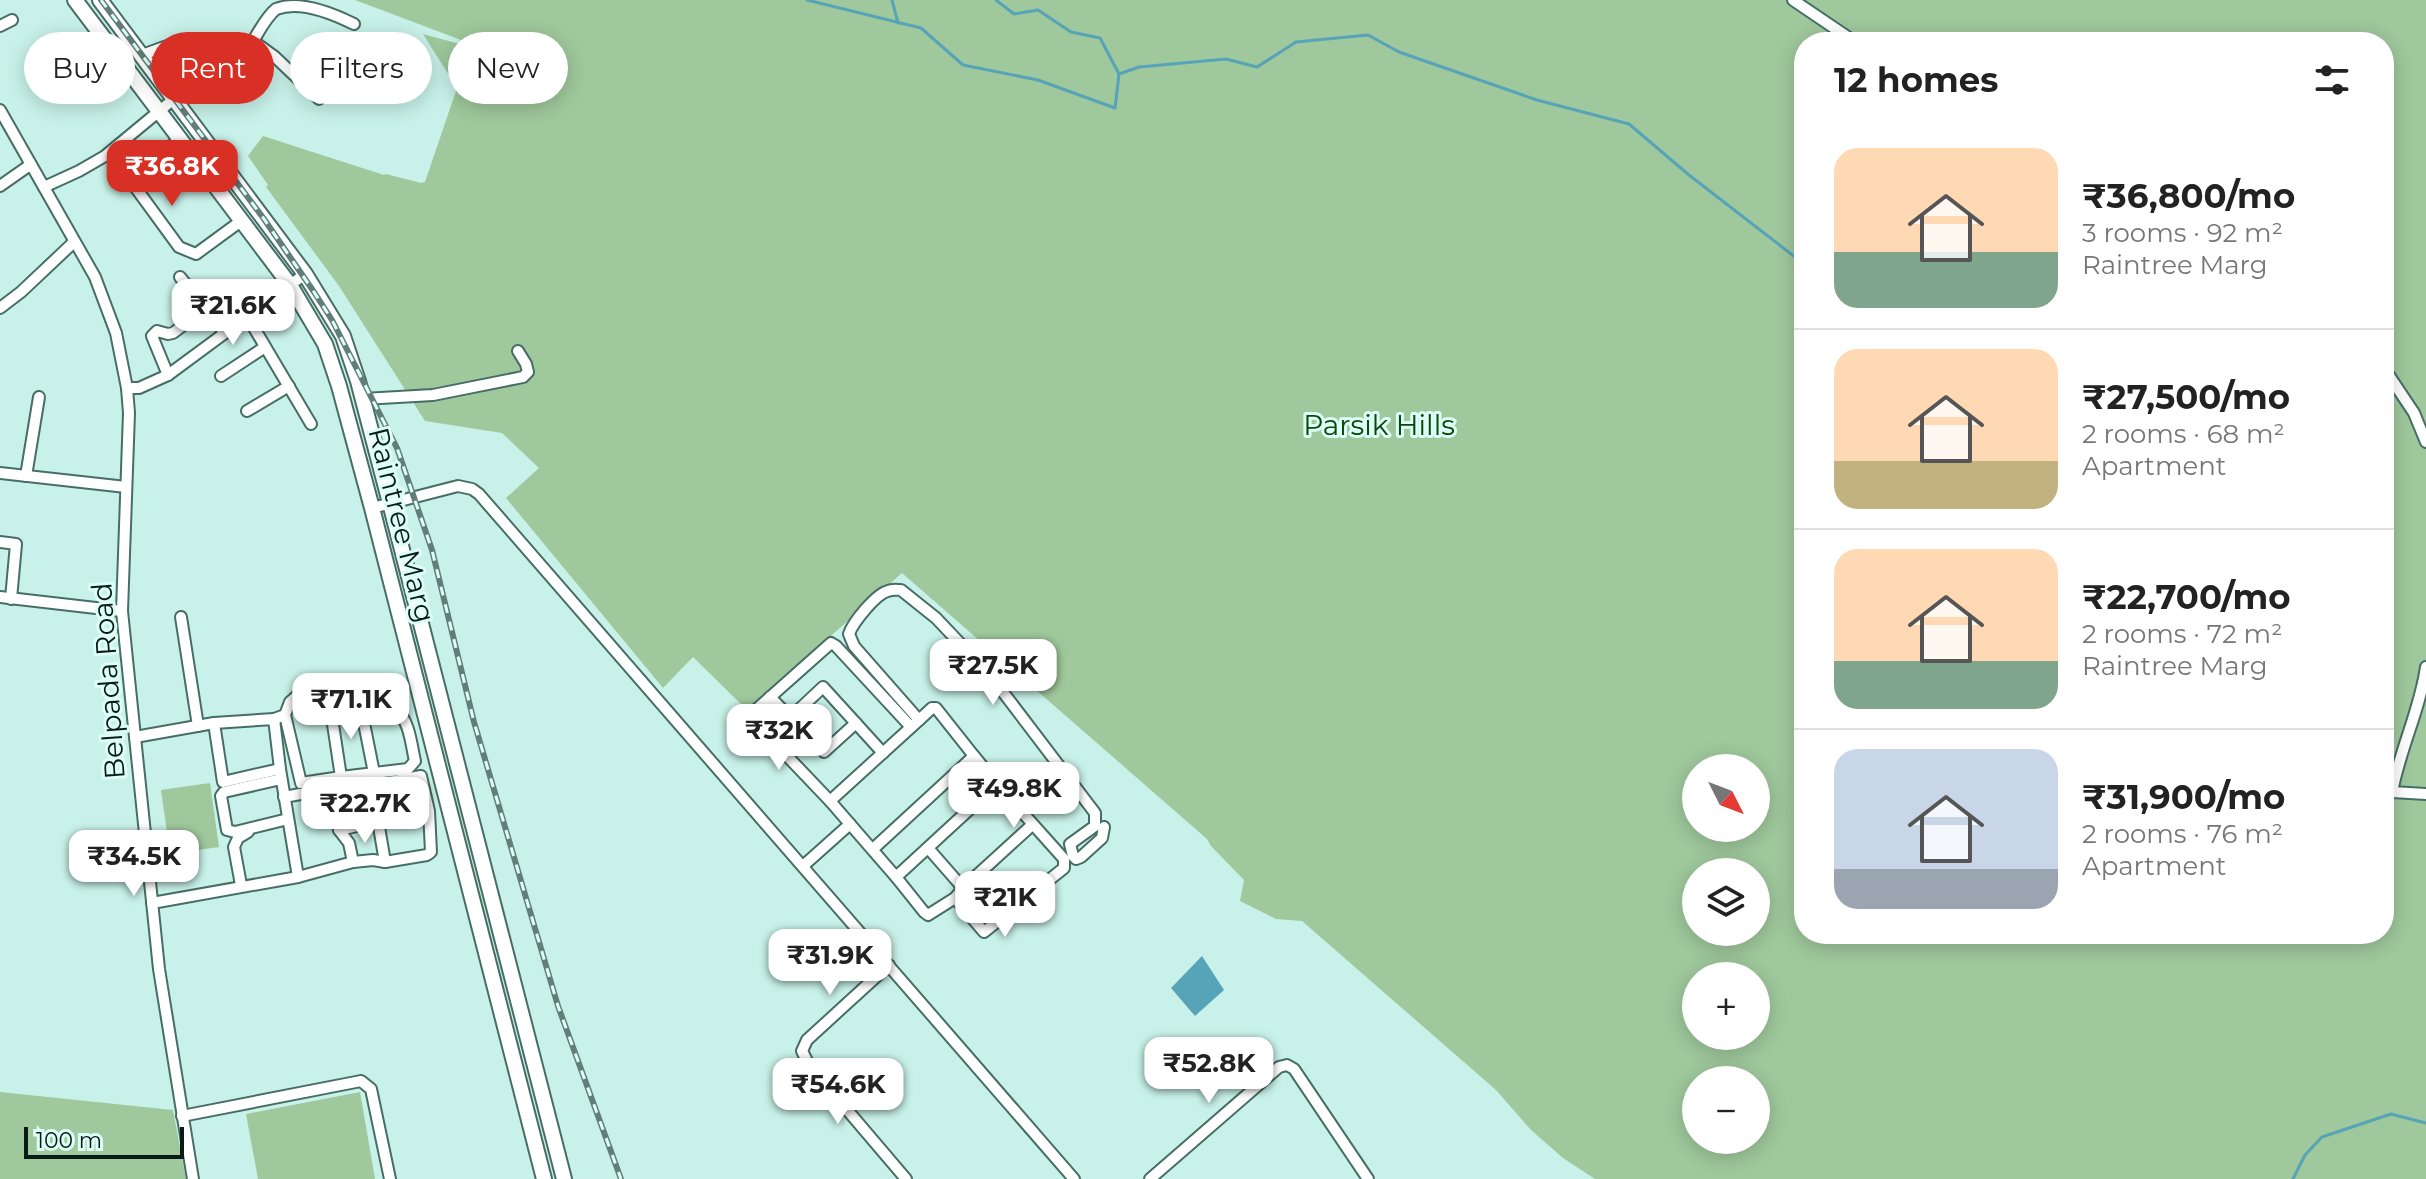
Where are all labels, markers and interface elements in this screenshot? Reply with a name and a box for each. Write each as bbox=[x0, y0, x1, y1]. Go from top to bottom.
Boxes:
chip: Buy bbox=[24, 32, 135, 104]
chip: Rent bbox=[151, 32, 274, 104]
chip: Filters bbox=[290, 32, 432, 104]
chip: New bbox=[448, 32, 568, 104]
icon: filters bbox=[2310, 58, 2354, 102]
text: 12 homes bbox=[1834, 59, 1998, 101]
pin: ₹36.8K bbox=[107, 140, 237, 208]
text: ₹36.8K bbox=[125, 150, 219, 182]
text: ₹36,800/mo bbox=[2082, 175, 2295, 217]
icon: home bbox=[1898, 180, 1994, 276]
text: 3 rooms · 92 m² bbox=[2082, 217, 2283, 249]
text: Raintree Marg bbox=[2082, 249, 2268, 281]
pin: ₹21.6K bbox=[168, 279, 298, 347]
text: ₹21.6K bbox=[190, 289, 276, 321]
text: ₹27,500/mo bbox=[2082, 376, 2290, 418]
icon: home bbox=[1898, 381, 1994, 477]
park label: Parsik Hills bbox=[1303, 408, 1455, 442]
text: 2 rooms · 68 m² bbox=[2082, 418, 2285, 450]
street label: Raintree Marg bbox=[361, 424, 443, 626]
text: Apartment bbox=[2082, 450, 2226, 482]
text: ₹22,700/mo bbox=[2082, 576, 2291, 618]
icon: home bbox=[1898, 581, 1994, 677]
street label: Belpada Road bbox=[84, 582, 132, 780]
text: 2 rooms · 72 m² bbox=[2082, 618, 2282, 650]
pin: ₹27.5K bbox=[928, 639, 1058, 707]
text: ₹27.5K bbox=[948, 649, 1038, 681]
text: Raintree Marg bbox=[2082, 650, 2268, 682]
pin: ₹71.1K bbox=[286, 673, 416, 741]
text: ₹71.1K bbox=[310, 683, 392, 715]
pin: ₹32K bbox=[732, 704, 826, 772]
text: ₹32K bbox=[745, 714, 813, 746]
north arrow bbox=[1682, 754, 1770, 842]
map controls bbox=[1682, 754, 1770, 1154]
pin: ₹49.8K bbox=[949, 762, 1079, 830]
text: ₹49.8K bbox=[966, 772, 1062, 804]
text: ₹31,900/mo bbox=[2082, 776, 2285, 818]
pin: ₹22.7K bbox=[300, 777, 430, 845]
icon: home bbox=[1898, 781, 1994, 877]
text: ₹22.7K bbox=[319, 787, 411, 819]
text: 2 rooms · 76 m² bbox=[2082, 818, 2283, 850]
pin: ₹34.5K bbox=[69, 830, 199, 898]
text: ₹34.5K bbox=[87, 840, 181, 872]
text: Apartment bbox=[2082, 850, 2226, 882]
button: layers bbox=[1682, 858, 1770, 946]
pin: ₹21K bbox=[958, 871, 1052, 939]
text: ₹21K bbox=[973, 881, 1037, 913]
pin: ₹31.9K bbox=[765, 929, 895, 997]
text: ₹31.9K bbox=[786, 939, 874, 971]
button: + bbox=[1682, 962, 1770, 1050]
pin: ₹52.8K bbox=[1144, 1037, 1274, 1105]
text: ₹52.8K bbox=[1162, 1047, 1256, 1079]
pin: ₹54.6K bbox=[773, 1058, 903, 1126]
button: − bbox=[1682, 1066, 1770, 1154]
text: ₹54.6K bbox=[791, 1068, 886, 1100]
scale bar bbox=[24, 1123, 184, 1159]
text: 100 m bbox=[36, 1127, 102, 1154]

